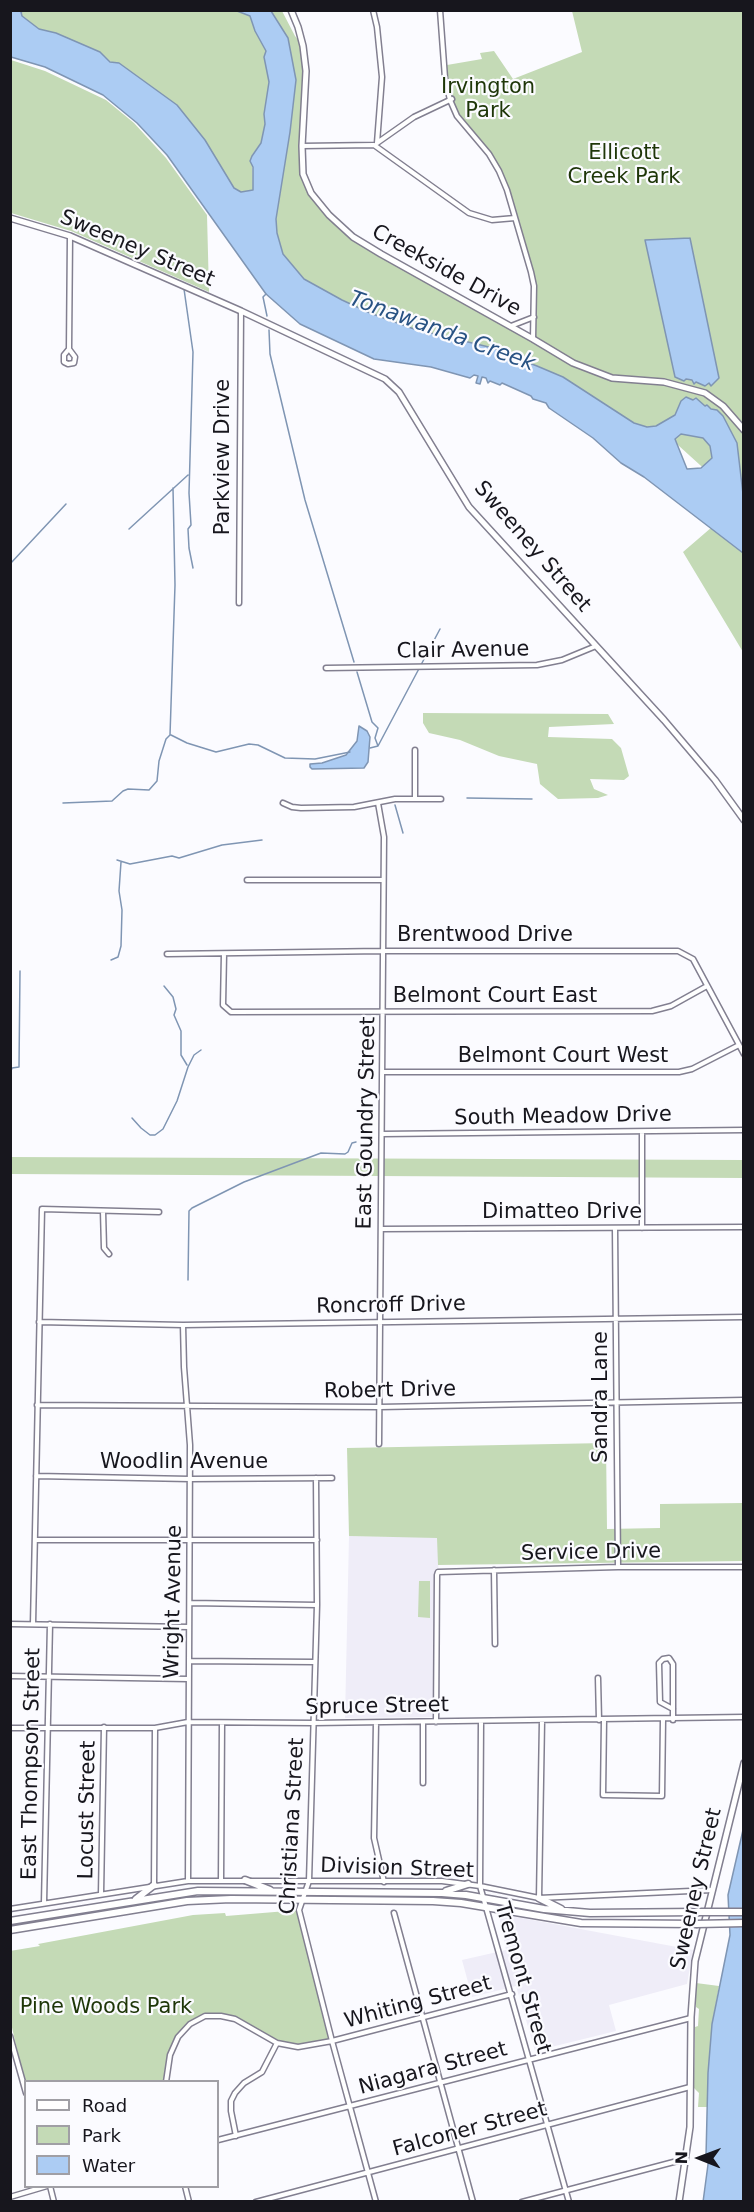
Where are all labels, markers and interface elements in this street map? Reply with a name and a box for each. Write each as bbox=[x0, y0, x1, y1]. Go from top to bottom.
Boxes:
park label: Irvington Park bbox=[441, 75, 535, 125]
park label: Ellicott Creek Park bbox=[568, 141, 680, 191]
street label: Sweeney Street bbox=[56, 205, 218, 293]
street label: Creekside Drive bbox=[367, 220, 525, 322]
water label: Tonawanda Creek bbox=[346, 286, 538, 378]
street label: Parkview Drive bbox=[211, 379, 237, 535]
street label: Sweeney Street bbox=[468, 476, 596, 618]
street label: Clair Avenue bbox=[397, 637, 529, 665]
street label: Brentwood Drive bbox=[397, 923, 573, 949]
street label: Belmont Court East bbox=[393, 984, 597, 1010]
street label: East Goundry Street bbox=[353, 1016, 381, 1230]
street label: Belmont Court West bbox=[458, 1044, 668, 1070]
street label: South Meadow Drive bbox=[454, 1103, 672, 1131]
street label: Dimatteo Drive bbox=[482, 1200, 642, 1226]
street label: Roncroff Drive bbox=[316, 1292, 466, 1320]
street label: Sandra Lane bbox=[589, 1331, 615, 1463]
street label: Robert Drive bbox=[324, 1377, 456, 1405]
street label: Woodlin Avenue bbox=[100, 1450, 268, 1476]
street label: Wright Avenue bbox=[160, 1525, 188, 1679]
street label: Service Drive bbox=[521, 1539, 661, 1567]
street label: East Thompson Street bbox=[17, 1648, 47, 1880]
street label: Spruce Street bbox=[305, 1693, 449, 1721]
street label: Christiana Street bbox=[276, 1737, 310, 1915]
street label: Locust Street bbox=[74, 1740, 102, 1880]
street label: Sweeney Street bbox=[666, 1806, 728, 1972]
street label: Division Street bbox=[320, 1854, 474, 1884]
street label: Tremont Street bbox=[488, 1899, 556, 2057]
street label: Whiting Street bbox=[342, 1971, 494, 2035]
park label: Pine Woods Park bbox=[20, 1995, 192, 2021]
street label: Niagara Street bbox=[356, 2037, 510, 2101]
legend bbox=[24, 2080, 219, 2188]
text: Road bbox=[82, 2095, 127, 2116]
street label: Falconer Street bbox=[390, 2097, 550, 2163]
text: Park bbox=[82, 2125, 121, 2146]
north arrow bbox=[670, 2128, 730, 2188]
text: N bbox=[672, 2151, 691, 2165]
text: Water bbox=[82, 2155, 135, 2176]

